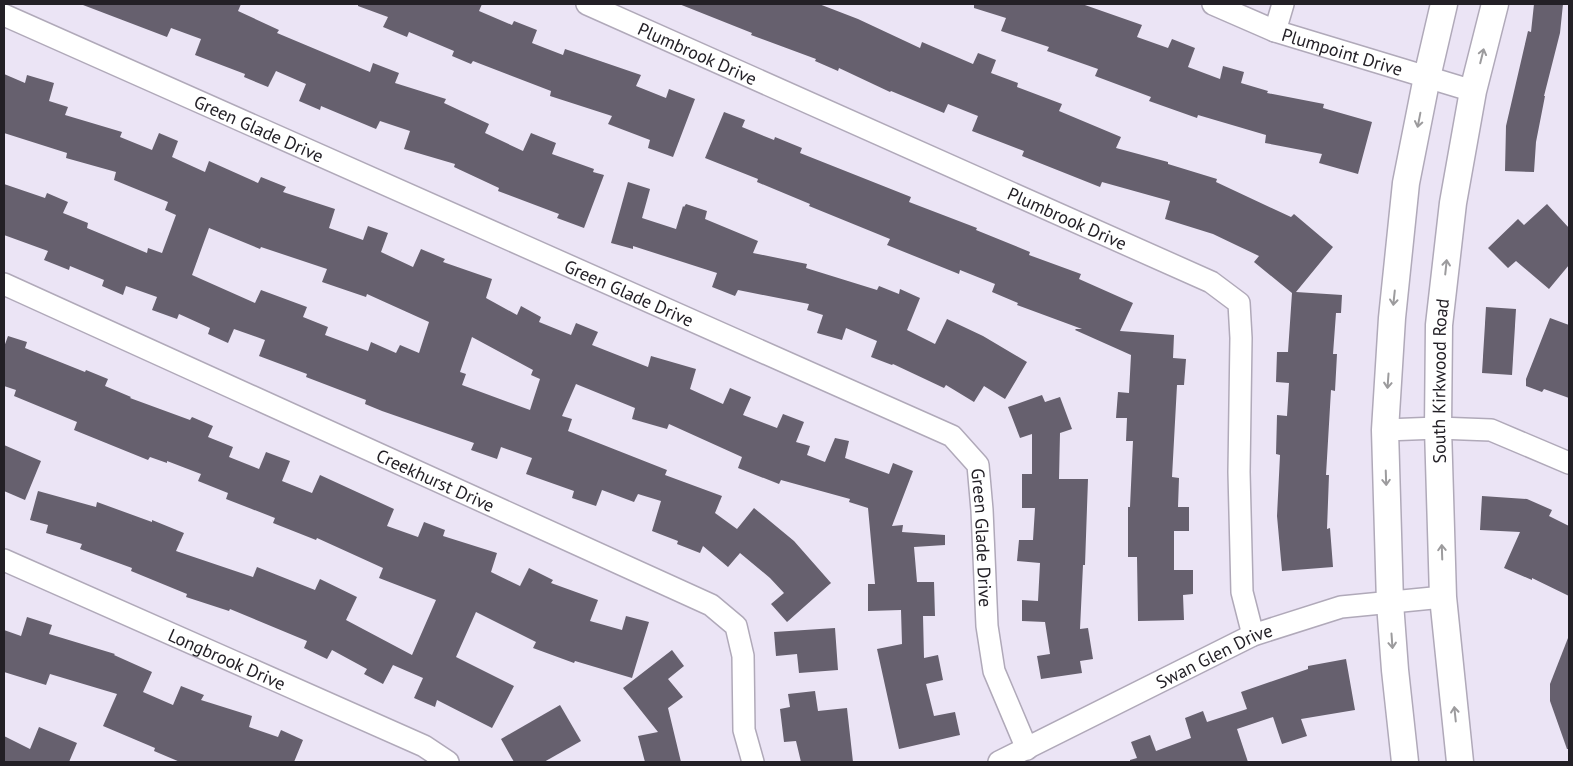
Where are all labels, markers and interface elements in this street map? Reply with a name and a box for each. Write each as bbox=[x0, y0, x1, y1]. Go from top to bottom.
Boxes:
street label: Plumbrook Drive bbox=[634, 17, 761, 90]
street label: Plumpoint Drive bbox=[1279, 22, 1406, 81]
one-way arrow bbox=[1478, 48, 1487, 64]
street label: Green Glade Drive bbox=[191, 89, 327, 167]
one-way arrow bbox=[1414, 111, 1423, 127]
street label: Plumbrook Drive bbox=[1004, 181, 1131, 255]
street label: Green Glade Drive bbox=[561, 254, 697, 331]
one-way arrow bbox=[1441, 260, 1451, 276]
one-way arrow bbox=[1389, 290, 1399, 306]
street label: South Kirkwood Road bbox=[1426, 297, 1453, 464]
one-way arrow bbox=[1383, 373, 1393, 389]
street label: Creekhurst Drive bbox=[373, 443, 498, 517]
street label: Green Glade Drive bbox=[967, 467, 998, 608]
one-way arrow bbox=[1381, 470, 1391, 486]
one-way arrow bbox=[1437, 544, 1447, 560]
street label: Swan Glen Drive bbox=[1152, 618, 1275, 693]
street label: Longbrook Drive bbox=[165, 623, 289, 695]
one-way arrow bbox=[1388, 633, 1397, 649]
one-way arrow bbox=[1450, 706, 1459, 722]

